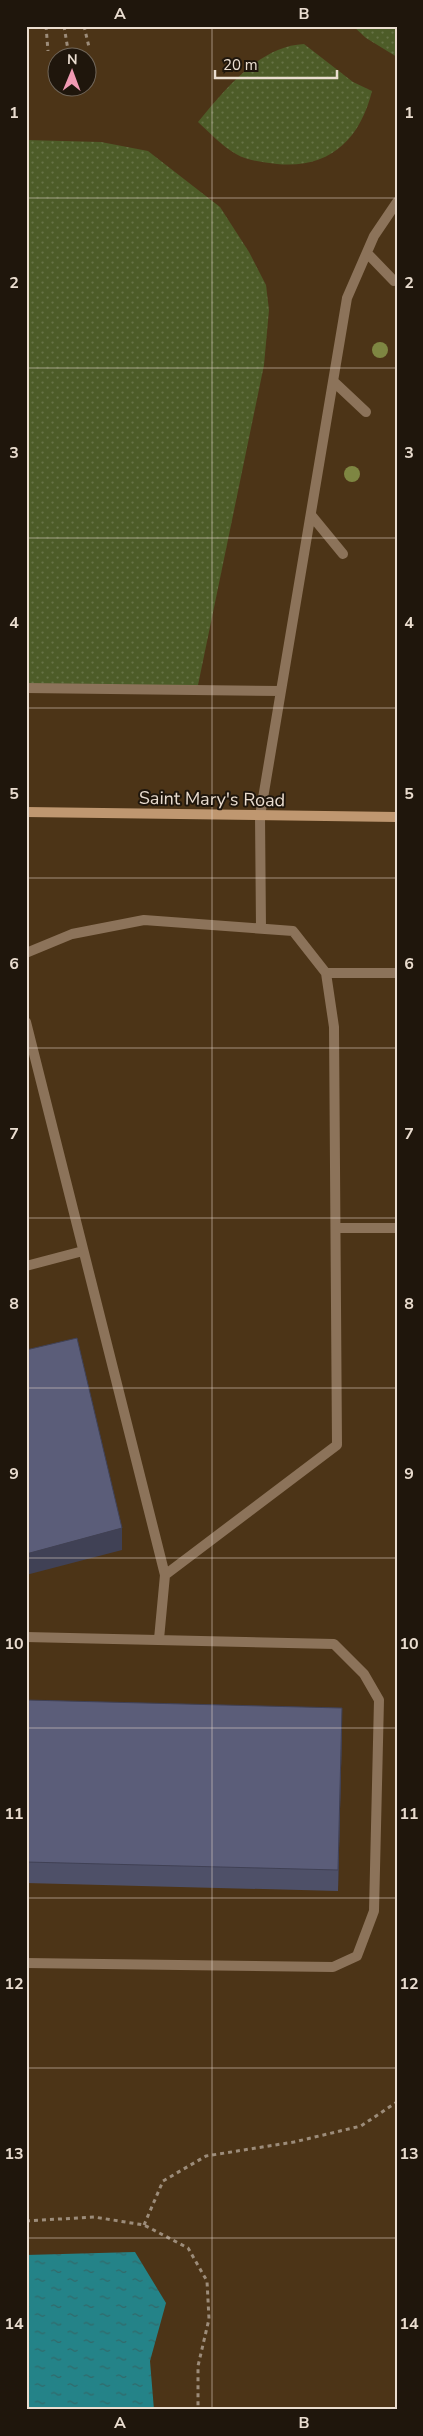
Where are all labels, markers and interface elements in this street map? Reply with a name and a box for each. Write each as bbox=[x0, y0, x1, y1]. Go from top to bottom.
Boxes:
text: A bbox=[114, 3, 126, 25]
text: B bbox=[298, 3, 310, 25]
north arrow bbox=[48, 48, 98, 98]
scale bar bbox=[215, 48, 338, 80]
text: N bbox=[67, 50, 78, 69]
text: 20 m bbox=[223, 55, 258, 75]
text: 1 bbox=[9, 102, 19, 124]
text: 1 bbox=[404, 102, 414, 124]
text: 2 bbox=[9, 272, 19, 294]
text: 2 bbox=[404, 272, 414, 294]
text: 3 bbox=[9, 442, 19, 464]
text: 3 bbox=[404, 442, 414, 464]
text: 4 bbox=[9, 612, 19, 634]
text: 4 bbox=[404, 612, 414, 634]
text: 5 bbox=[9, 783, 19, 805]
text: 5 bbox=[404, 783, 414, 805]
street label: Saint Mary's Road bbox=[139, 786, 285, 812]
text: 6 bbox=[9, 953, 19, 975]
text: 6 bbox=[404, 953, 414, 975]
text: 7 bbox=[9, 1123, 19, 1145]
text: 7 bbox=[404, 1123, 414, 1145]
text: 8 bbox=[9, 1293, 19, 1315]
text: 8 bbox=[404, 1293, 414, 1315]
text: 9 bbox=[9, 1463, 19, 1485]
text: 9 bbox=[404, 1463, 414, 1485]
text: 10 bbox=[4, 1633, 24, 1655]
text: 10 bbox=[399, 1633, 419, 1655]
text: 11 bbox=[4, 1803, 24, 1825]
text: 11 bbox=[399, 1803, 419, 1825]
text: 12 bbox=[4, 1973, 24, 1995]
text: 12 bbox=[399, 1973, 419, 1995]
text: 13 bbox=[4, 2143, 24, 2165]
text: 13 bbox=[399, 2143, 419, 2165]
text: 14 bbox=[4, 2313, 24, 2335]
text: 14 bbox=[399, 2313, 419, 2335]
text: A bbox=[114, 2412, 126, 2434]
text: B bbox=[298, 2412, 310, 2434]

